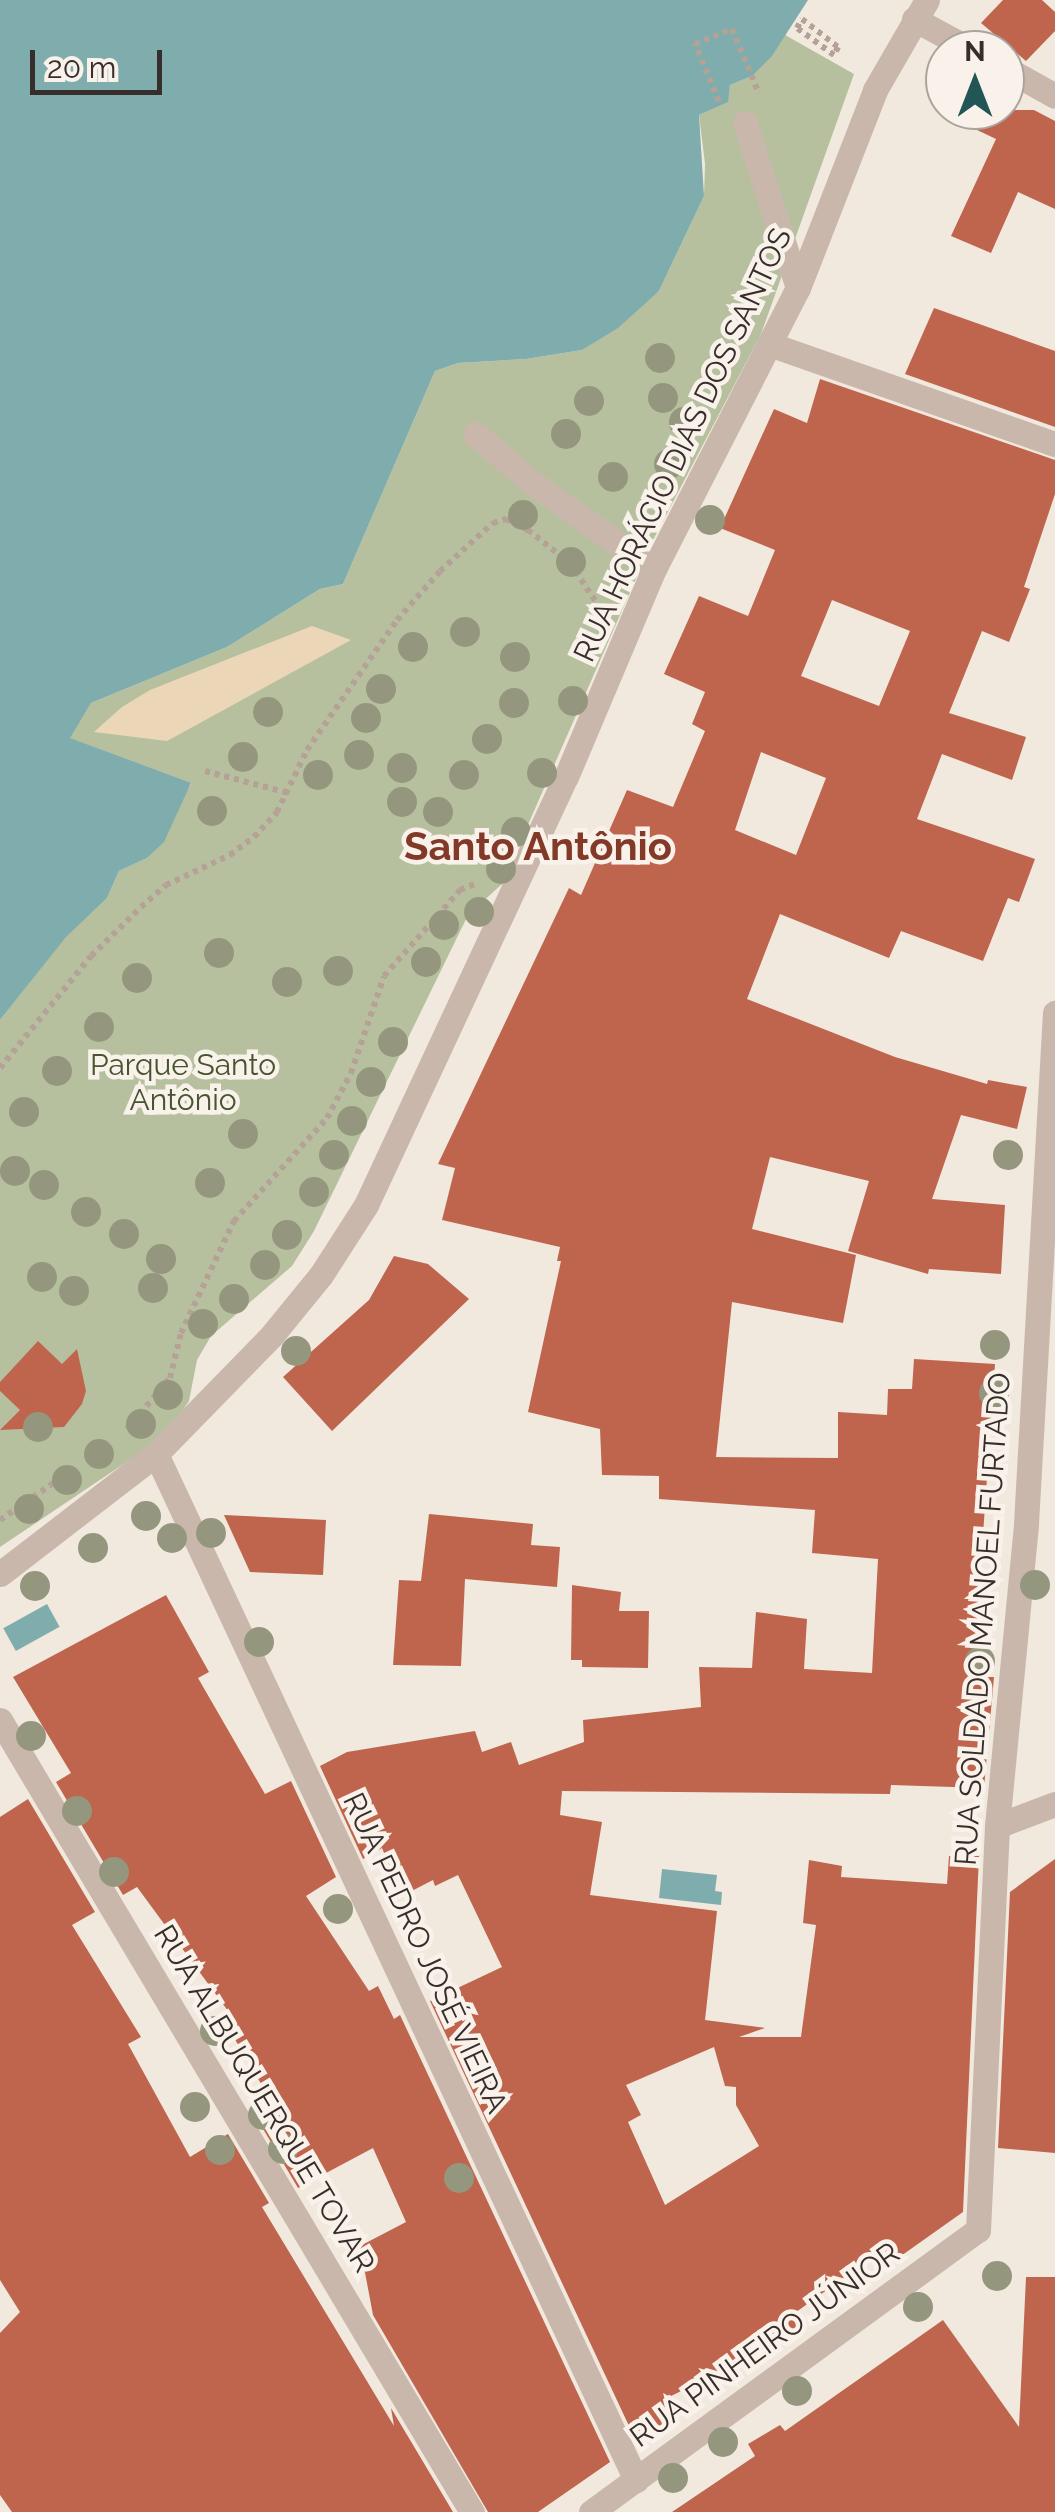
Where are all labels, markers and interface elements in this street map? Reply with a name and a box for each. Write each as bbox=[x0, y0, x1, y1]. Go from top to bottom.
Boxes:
scale bar bbox=[35, 30, 168, 92]
north arrow bbox=[925, 30, 1025, 130]
text: N bbox=[964, 35, 986, 68]
text: 20 m bbox=[47, 50, 116, 85]
street label: RUA HORÁCIO DIAS DOS SANTOS bbox=[566, 222, 800, 668]
district label: Santo Antônio bbox=[403, 822, 673, 870]
park label: Parque Santo Antônio bbox=[90, 1047, 276, 1118]
street label: RUA SOLDADO MANOEL FURTADO bbox=[948, 1370, 1018, 1868]
street label: RUA PEDRO JOSÉ VIEIRA bbox=[334, 1786, 516, 2120]
street label: RUA ALBUQUERQUE TOVAR bbox=[145, 1918, 383, 2280]
street label: RUA PINHEIRO JÚNIOR bbox=[623, 2235, 907, 2455]

